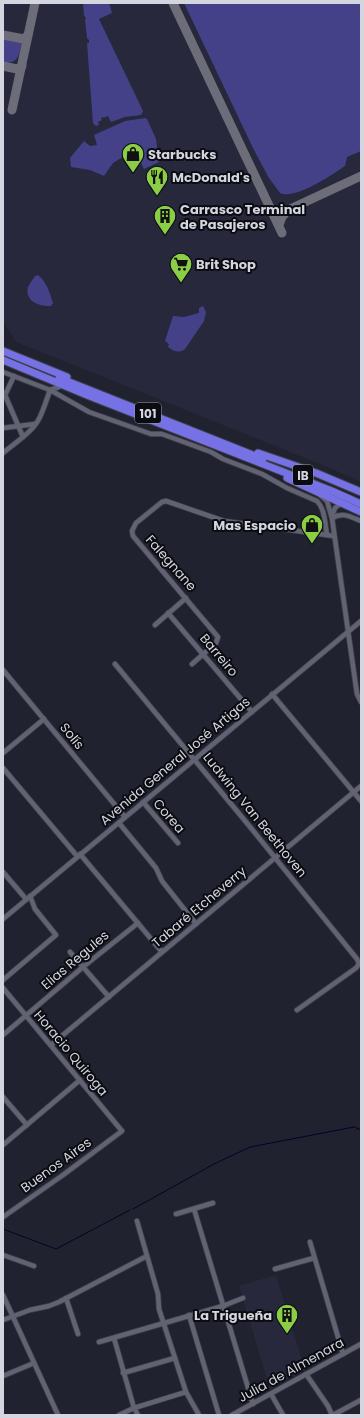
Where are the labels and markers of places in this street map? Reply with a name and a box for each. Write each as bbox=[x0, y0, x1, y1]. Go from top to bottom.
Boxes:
shop icon: Starbucks bbox=[120, 141, 146, 174]
place label: Starbucks bbox=[148, 145, 216, 164]
restaurant icon: McDonald's bbox=[144, 164, 170, 197]
place label: McDonald's bbox=[172, 168, 250, 187]
place label: Carrasco Terminal de Pasajeros bbox=[180, 200, 305, 234]
building icon: Carrasco Terminal de Pasajeros bbox=[152, 203, 178, 236]
supermarket icon: Brit Shop bbox=[168, 251, 194, 284]
place label: Brit Shop bbox=[196, 255, 256, 274]
shop icon: Mas Espacio bbox=[299, 512, 325, 545]
place label: Mas Espacio bbox=[213, 516, 296, 535]
building icon: La Trigueña bbox=[274, 1302, 300, 1335]
place label: La Trigueña bbox=[194, 1306, 272, 1325]

